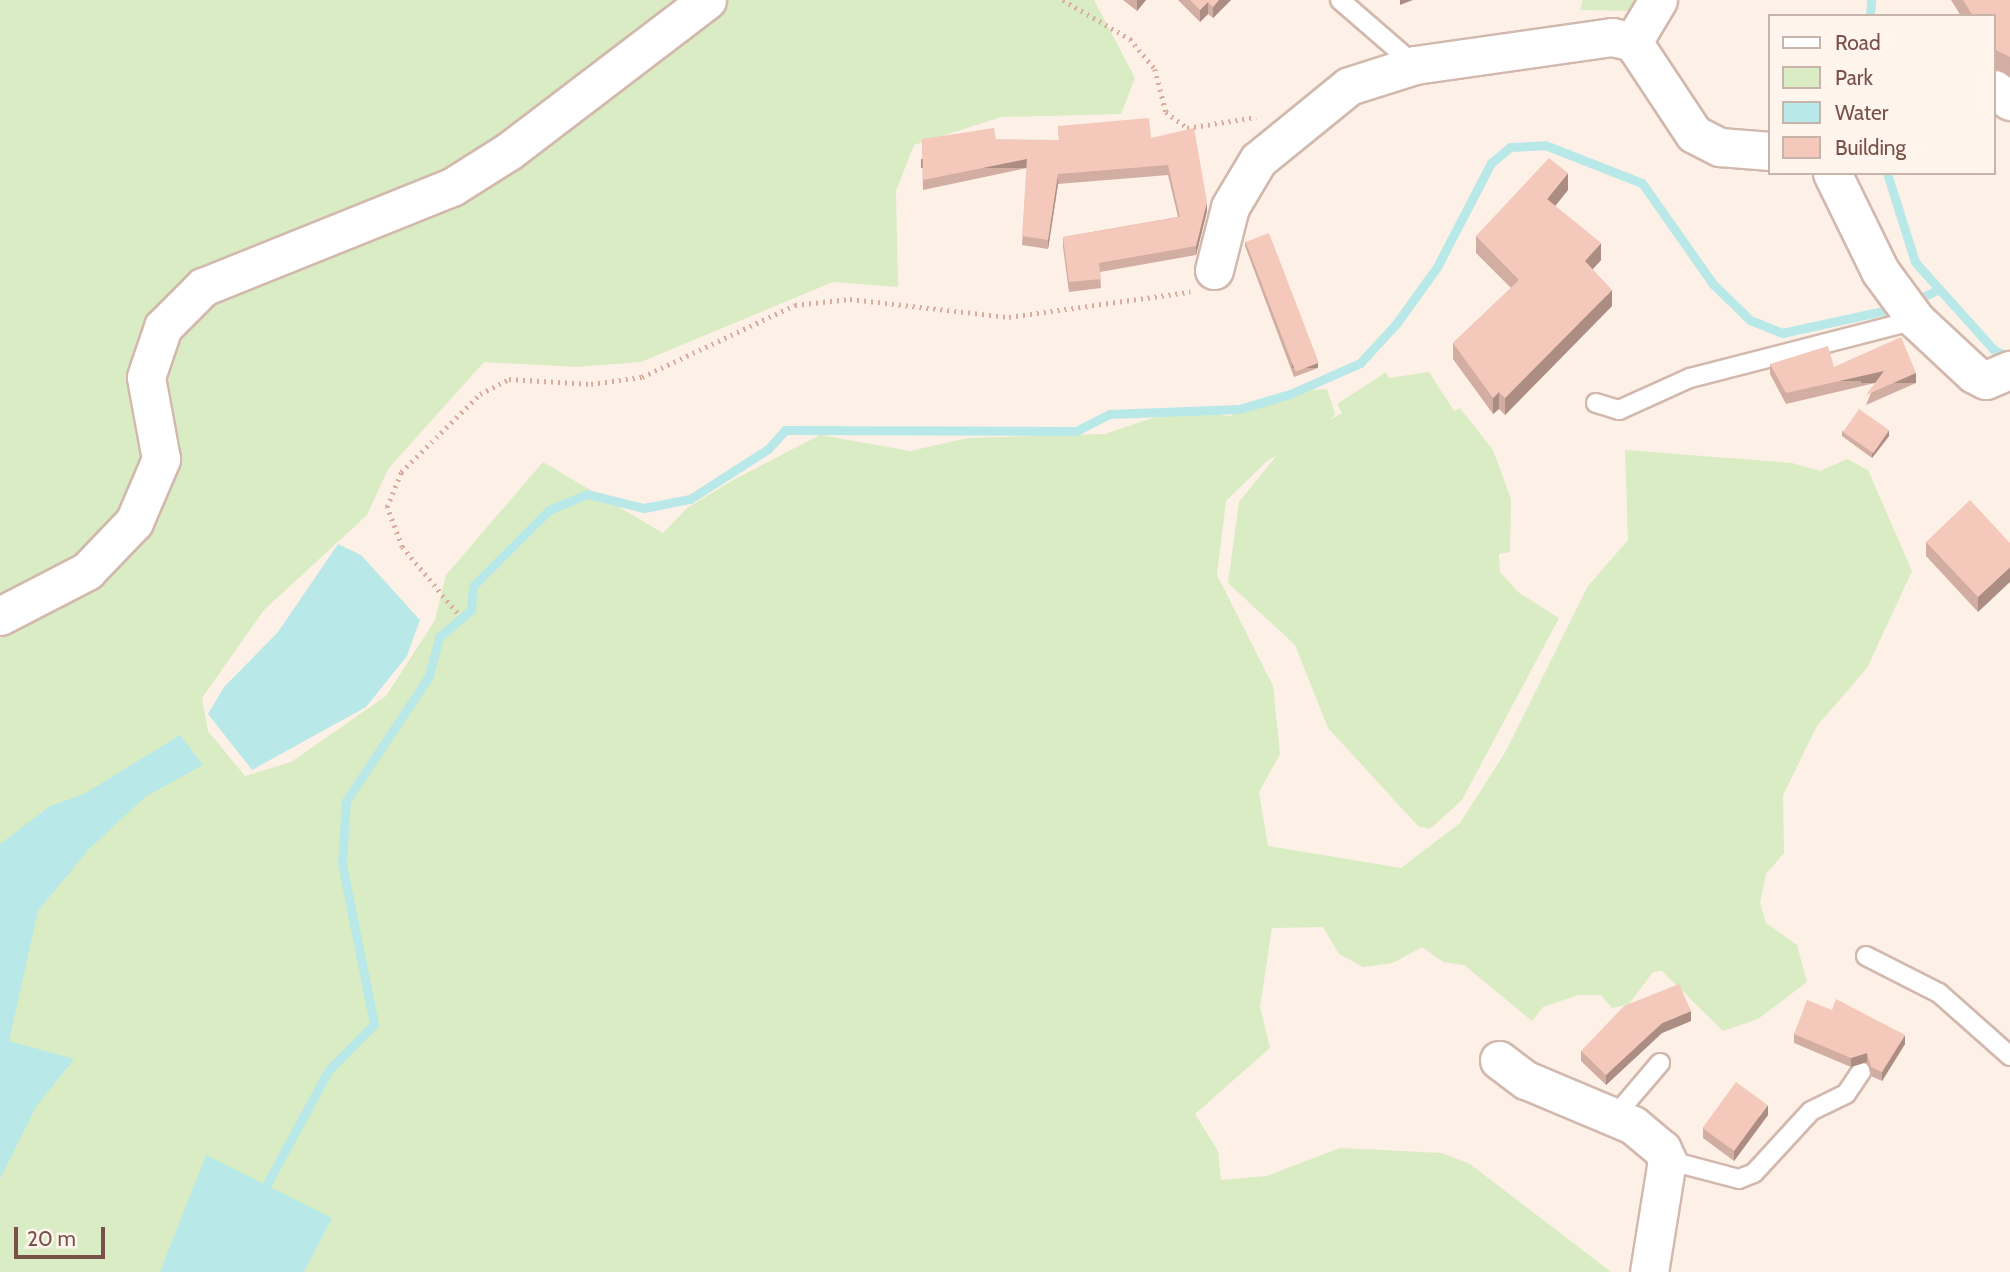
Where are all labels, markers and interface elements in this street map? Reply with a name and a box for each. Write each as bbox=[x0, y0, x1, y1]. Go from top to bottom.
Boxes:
legend bbox=[1769, 14, 1996, 175]
text: Road bbox=[1835, 30, 1881, 55]
text: Park bbox=[1835, 65, 1873, 90]
text: Water bbox=[1835, 100, 1888, 125]
text: Building bbox=[1835, 135, 1906, 160]
scale bar bbox=[18, 1212, 108, 1256]
text: 20 m bbox=[27, 1226, 76, 1251]

